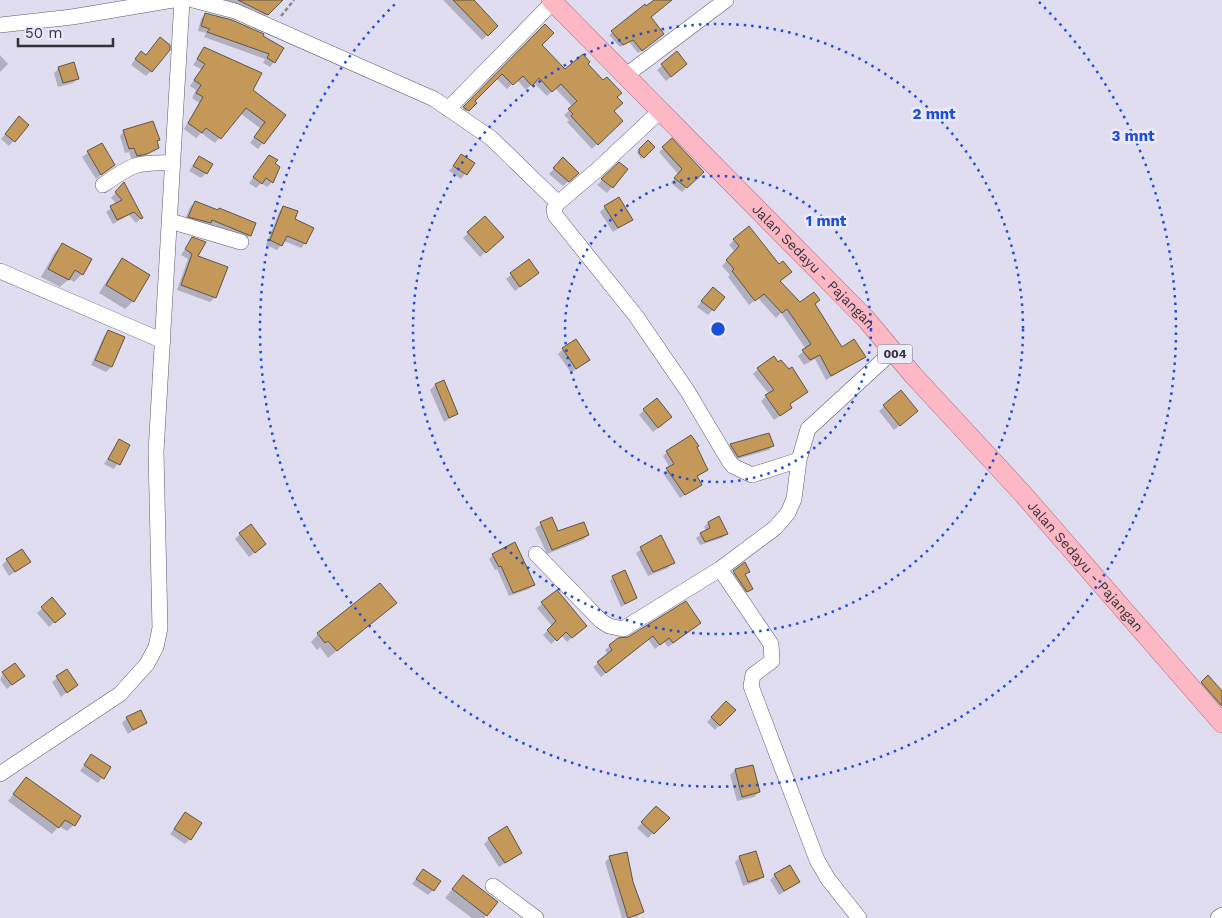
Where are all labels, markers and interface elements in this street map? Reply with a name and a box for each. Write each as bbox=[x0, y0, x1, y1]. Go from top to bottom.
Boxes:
scale bar bbox=[18, 15, 112, 47]
text: 50 m bbox=[25, 24, 62, 42]
text: 2 mnt bbox=[912, 105, 956, 123]
text: 3 mnt bbox=[1111, 127, 1155, 145]
street label: Jalan Sedayu - Pajangan bbox=[749, 201, 878, 332]
text: 1 mnt bbox=[806, 212, 847, 230]
centre of rings bbox=[709, 320, 727, 338]
road number: 004 bbox=[878, 344, 912, 364]
street label: Jalan Sedayu - Pajangan bbox=[1024, 497, 1147, 635]

